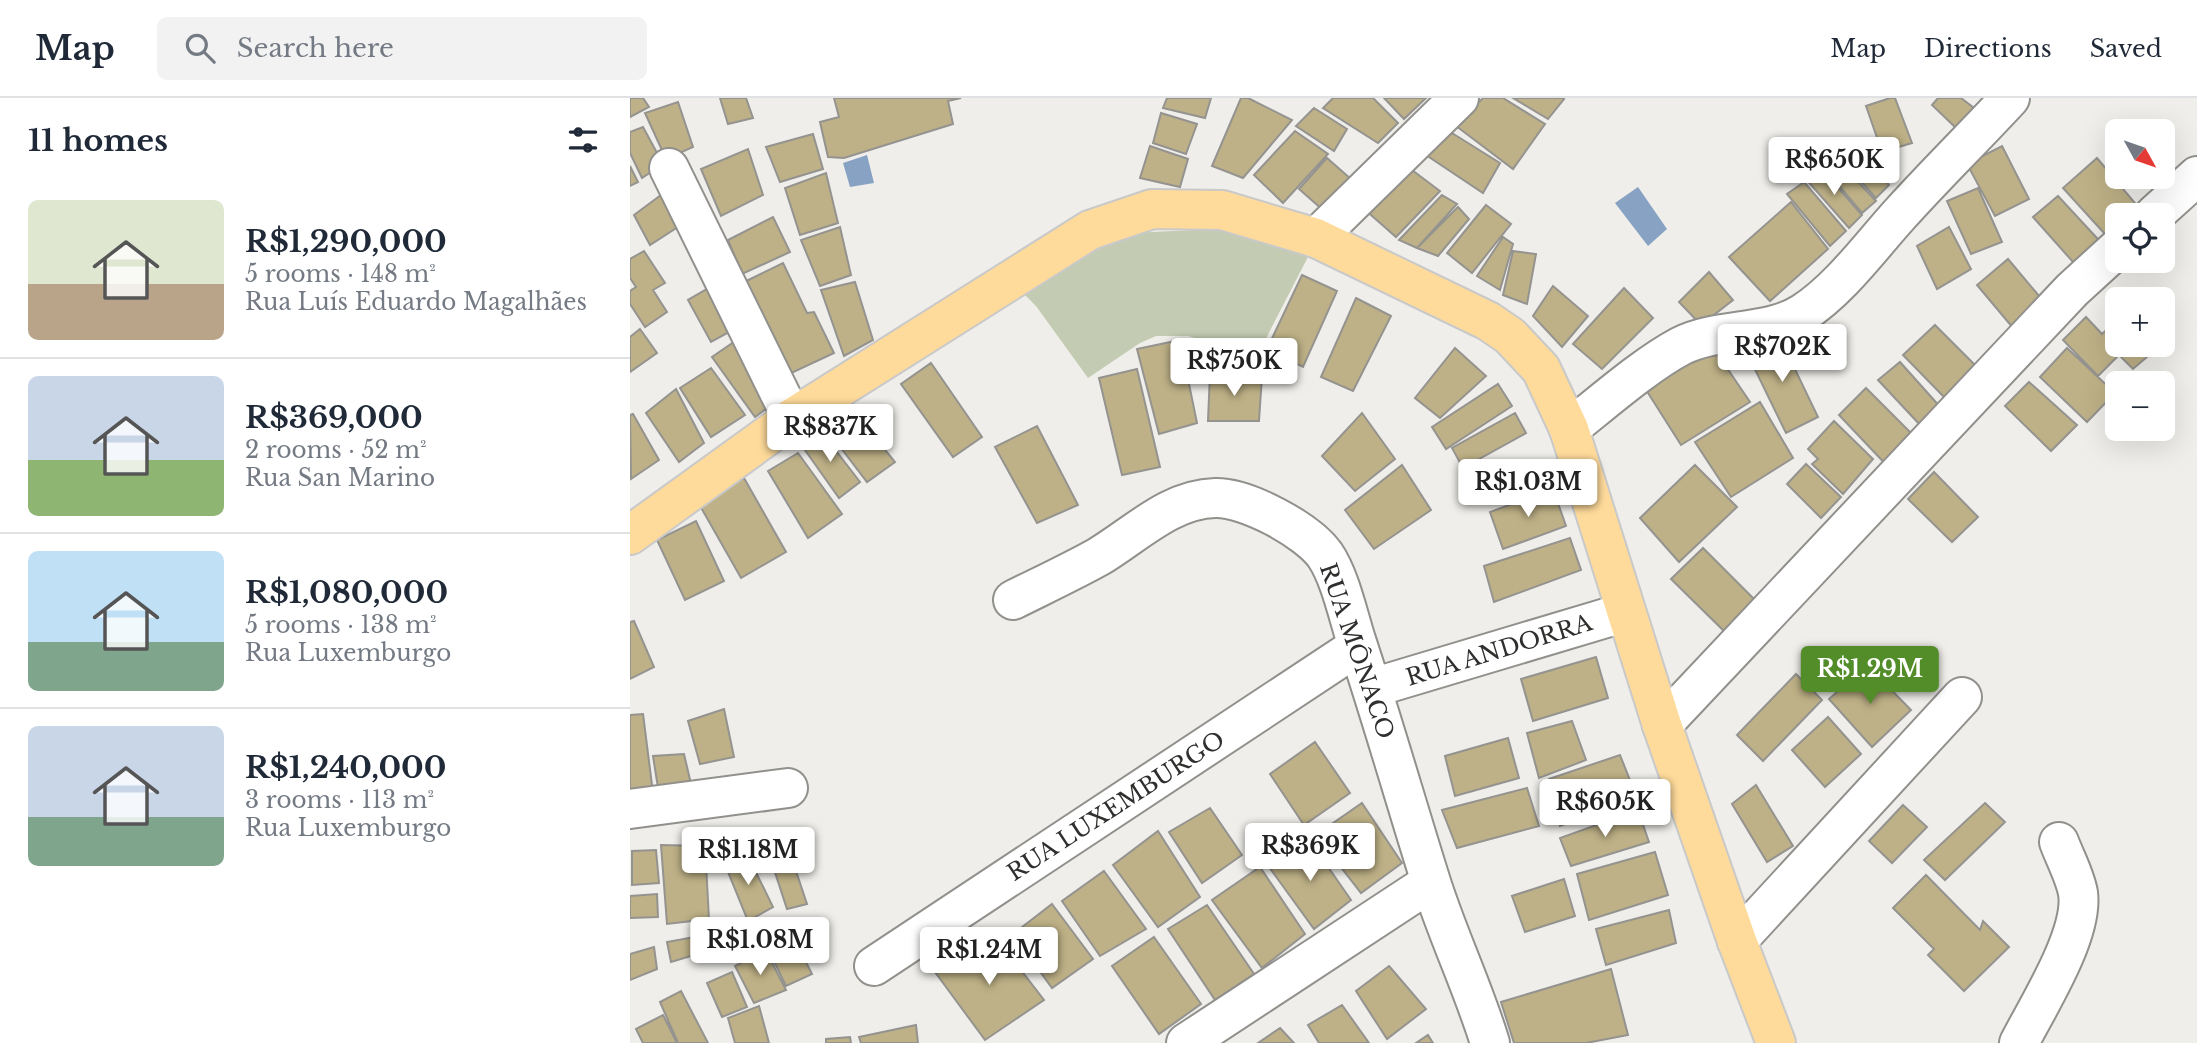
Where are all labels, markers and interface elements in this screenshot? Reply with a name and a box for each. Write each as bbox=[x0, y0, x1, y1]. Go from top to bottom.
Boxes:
search box bbox=[157, 17, 647, 80]
text: Map bbox=[35, 28, 115, 69]
icon: search bbox=[181, 29, 219, 67]
text: Search here bbox=[237, 32, 394, 64]
text: Map bbox=[1830, 34, 1886, 63]
text: Directions bbox=[1924, 34, 2052, 63]
text: Saved bbox=[2090, 34, 2162, 63]
north arrow bbox=[2105, 119, 2175, 189]
map controls bbox=[2105, 119, 2175, 441]
icon: filters bbox=[564, 121, 602, 159]
text: 11 homes bbox=[28, 122, 168, 159]
pin: R$650K bbox=[1777, 138, 1891, 197]
text: R$650K bbox=[1784, 146, 1884, 174]
button: locate bbox=[2105, 203, 2175, 273]
text: R$1,290,000 bbox=[245, 223, 447, 260]
icon: home bbox=[84, 228, 168, 312]
text: 5 rooms · 148 m² bbox=[245, 260, 436, 288]
button: + bbox=[2105, 287, 2175, 357]
text: Rua Luís Eduardo Magalhães bbox=[245, 288, 587, 316]
pin: R$702K bbox=[1725, 324, 1839, 384]
text: R$702K bbox=[1734, 333, 1830, 361]
pin: R$750K bbox=[1177, 338, 1291, 398]
text: R$750K bbox=[1186, 347, 1282, 375]
button: − bbox=[2105, 371, 2175, 441]
text: R$369,000 bbox=[245, 399, 423, 436]
icon: home bbox=[84, 404, 168, 488]
pin: R$837K bbox=[773, 404, 887, 464]
text: R$837K bbox=[783, 413, 877, 441]
text: 2 rooms · 52 m² bbox=[245, 436, 427, 464]
pin: R$1.03M bbox=[1463, 460, 1593, 519]
text: Rua San Marino bbox=[245, 464, 435, 492]
text: R$1.03M bbox=[1474, 468, 1582, 496]
street label: RUA MÔNACO bbox=[1314, 559, 1402, 743]
text: R$1,080,000 bbox=[245, 574, 448, 611]
icon: home bbox=[84, 579, 168, 663]
street label: RUA ANDORRA bbox=[1402, 608, 1597, 692]
text: 5 rooms · 138 m² bbox=[245, 611, 437, 639]
text: Rua Luxemburgo bbox=[245, 639, 451, 667]
pin: R$1.29M bbox=[1805, 646, 1935, 706]
text: R$1.29M bbox=[1817, 655, 1923, 683]
street label: RUA LUXEMBURGO bbox=[1002, 725, 1230, 887]
text: R$1,240,000 bbox=[245, 749, 446, 786]
icon: home bbox=[84, 754, 168, 838]
pin: R$605K bbox=[1548, 780, 1662, 839]
text: 3 rooms · 113 m² bbox=[245, 786, 434, 814]
text: R$605K bbox=[1555, 788, 1655, 816]
text: Rua Luxemburgo bbox=[245, 814, 451, 842]
pin: R$369K bbox=[1253, 824, 1367, 883]
pin: R$1.18M bbox=[683, 828, 813, 887]
text: R$369K bbox=[1261, 832, 1359, 860]
text: R$1.18M bbox=[698, 836, 798, 864]
pin: R$1.08M bbox=[695, 918, 825, 977]
text: R$1.08M bbox=[706, 926, 814, 954]
pin: R$1.24M bbox=[924, 928, 1054, 987]
text: R$1.24M bbox=[936, 936, 1042, 964]

